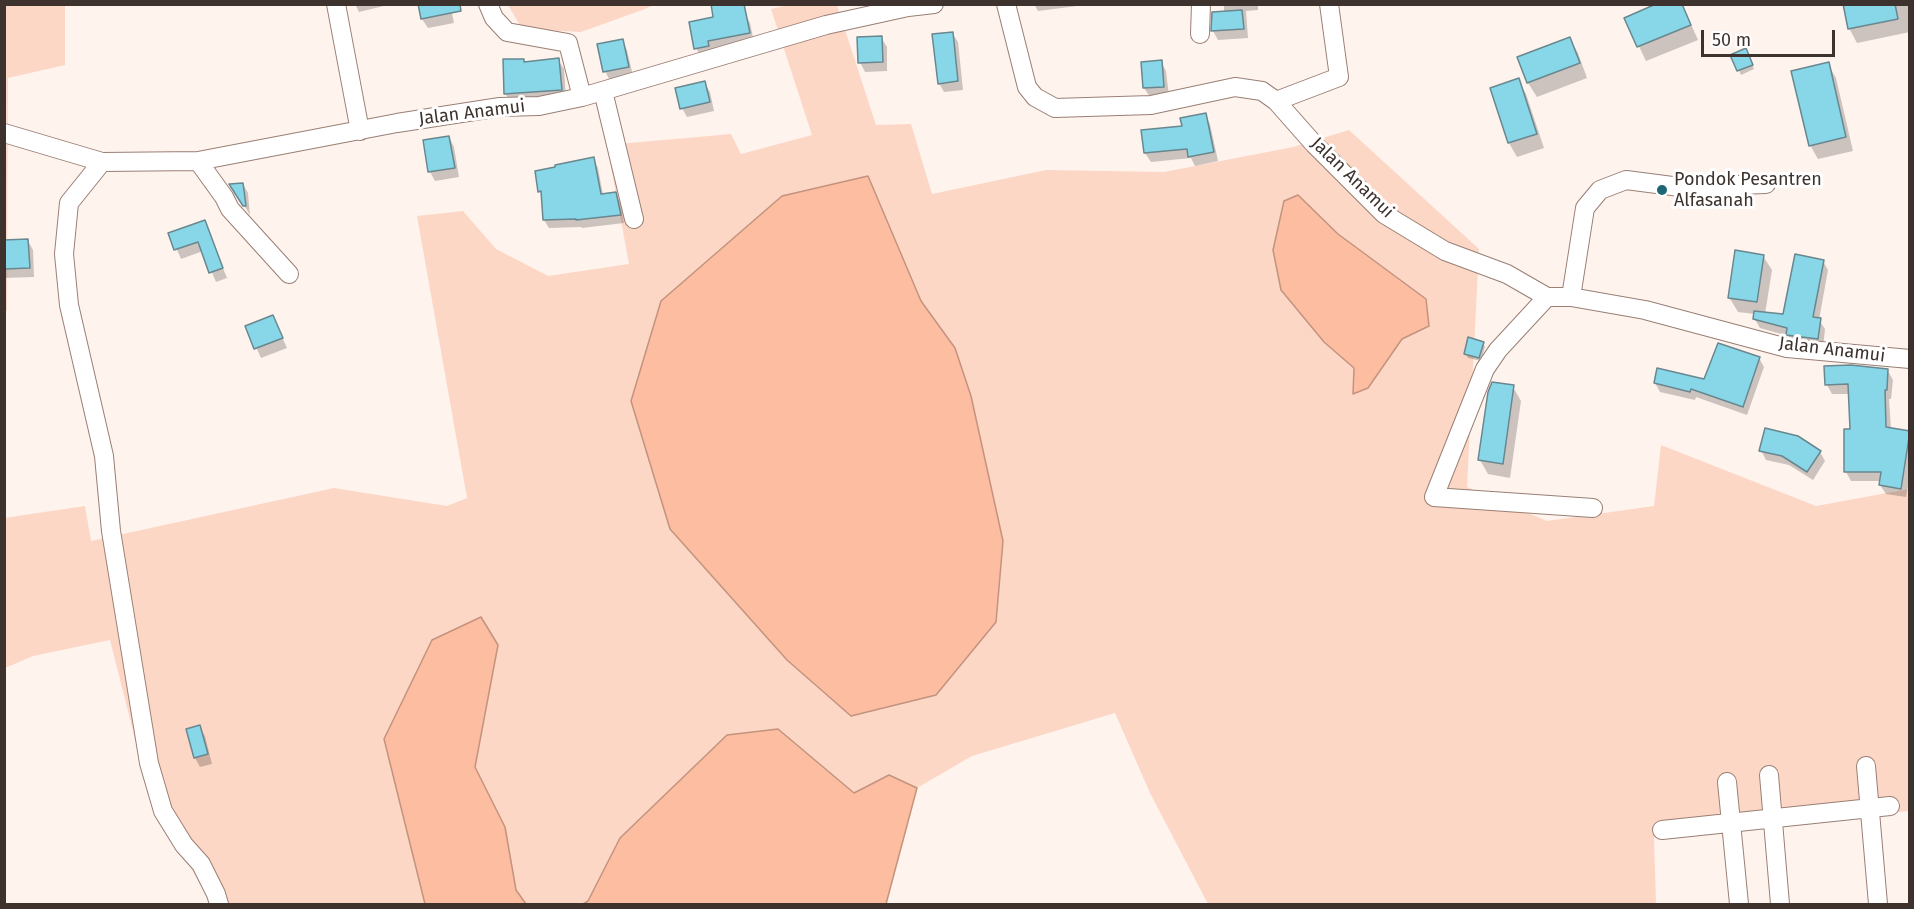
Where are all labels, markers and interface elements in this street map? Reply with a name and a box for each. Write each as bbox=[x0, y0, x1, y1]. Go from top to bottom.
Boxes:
scale bar bbox=[1704, 18, 1838, 56]
text: 50 m bbox=[1712, 29, 1751, 51]
street label: Jalan Anamui bbox=[418, 96, 526, 130]
street label: Jalan Anamui bbox=[1306, 133, 1398, 223]
place label: Pondok Pesantren Alfasanah bbox=[1674, 169, 1822, 212]
marker: Pondok Pesantren Alfasanah bbox=[1655, 183, 1669, 197]
street label: Jalan Anamui bbox=[1778, 333, 1886, 367]

